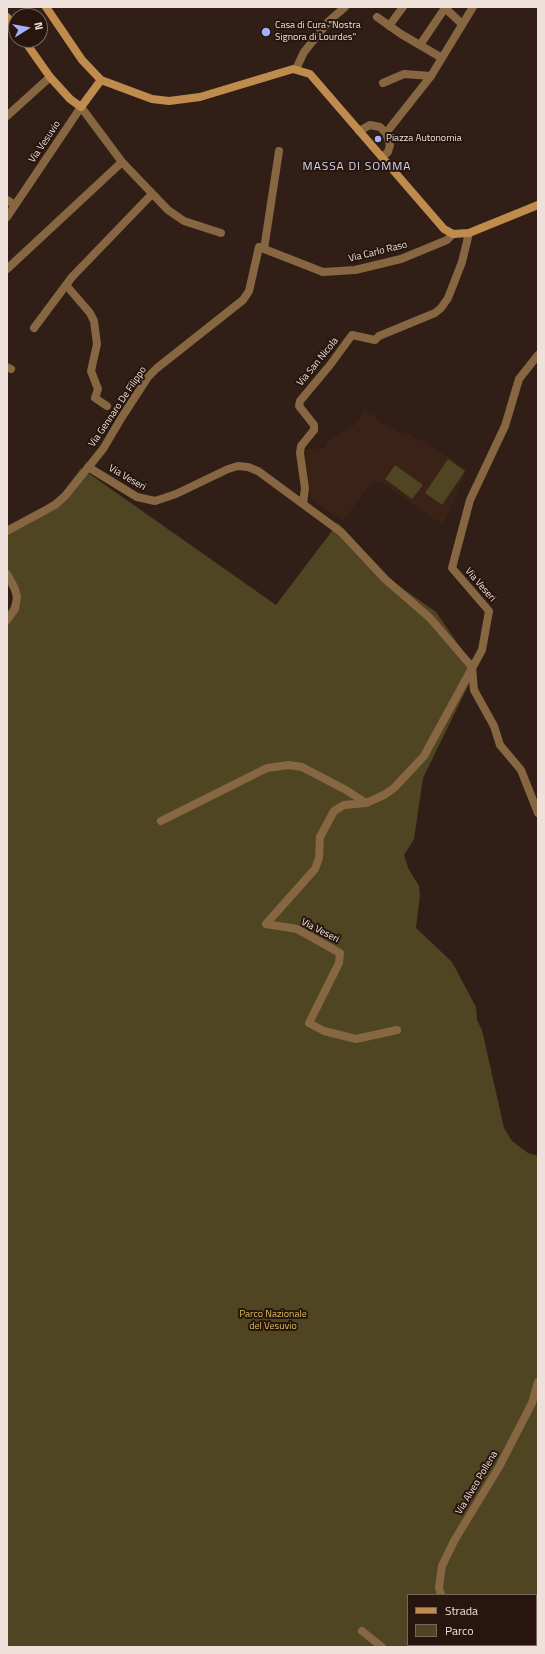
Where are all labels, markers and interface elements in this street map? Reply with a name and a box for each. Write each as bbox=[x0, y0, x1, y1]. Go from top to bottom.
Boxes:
north arrow bbox=[8, 8, 48, 48]
place label: Casa di Cura "Nostra Signora di Lourdes" bbox=[275, 20, 361, 44]
text: N bbox=[30, 21, 47, 31]
marker: Casa di Cura "Nostra Signora di Lourdes" bbox=[260, 26, 272, 38]
street label: Via Vesuvio bbox=[27, 119, 63, 165]
place label: Piazza Autonomia bbox=[386, 133, 462, 145]
marker: Piazza Autonomia bbox=[373, 134, 383, 144]
district label: MASSA DI SOMMA bbox=[303, 160, 411, 174]
street label: Via Carlo Raso bbox=[347, 239, 409, 265]
street label: Via San Nicola bbox=[295, 335, 341, 389]
street label: Via Gennaro De Filippo bbox=[87, 364, 149, 450]
street label: Via Veseri bbox=[106, 463, 148, 493]
street label: Via Veseri bbox=[462, 566, 498, 604]
street label: Via Veseri bbox=[299, 916, 341, 946]
park label: Parco Nazionale del Vesuvio bbox=[239, 1309, 307, 1332]
street label: Via Alveo Pollena bbox=[453, 1449, 501, 1517]
legend bbox=[407, 1594, 537, 1646]
text: Strada bbox=[445, 1601, 478, 1620]
text: Parco bbox=[445, 1621, 474, 1640]

